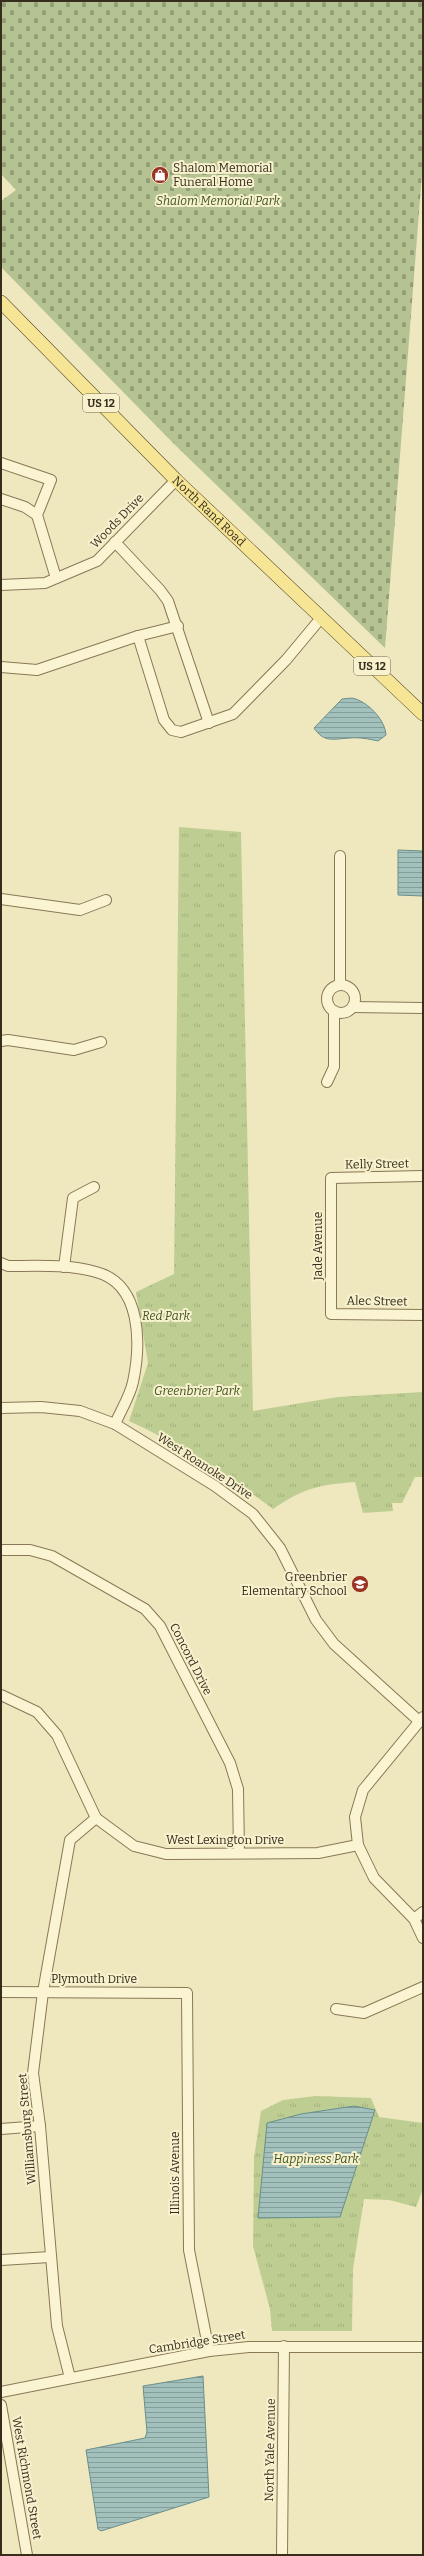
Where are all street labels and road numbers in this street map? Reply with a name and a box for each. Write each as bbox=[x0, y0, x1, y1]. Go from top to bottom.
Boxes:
road number: US 12 bbox=[83, 394, 119, 412]
street label: North Rand Road bbox=[170, 473, 248, 549]
street label: Woods Drive bbox=[88, 491, 146, 551]
road number: US 12 bbox=[354, 657, 390, 675]
street label: Kelly Street bbox=[345, 1156, 410, 1172]
street label: Jade Avenue bbox=[311, 1212, 325, 1281]
street label: Alec Street bbox=[346, 1293, 408, 1309]
street label: West Roanoke Drive bbox=[155, 1430, 255, 1502]
street label: Concord Drive bbox=[167, 1621, 215, 1697]
street label: West Lexington Drive bbox=[166, 1833, 284, 1847]
street label: Plymouth Drive bbox=[51, 1972, 137, 1986]
street label: Williamsburg Street bbox=[15, 2072, 39, 2185]
street label: Illinois Avenue bbox=[168, 2131, 182, 2215]
street label: Cambridge Street bbox=[148, 2327, 247, 2357]
street label: North Yale Avenue bbox=[262, 2398, 278, 2502]
street label: West Richmond Street bbox=[9, 2415, 45, 2541]

